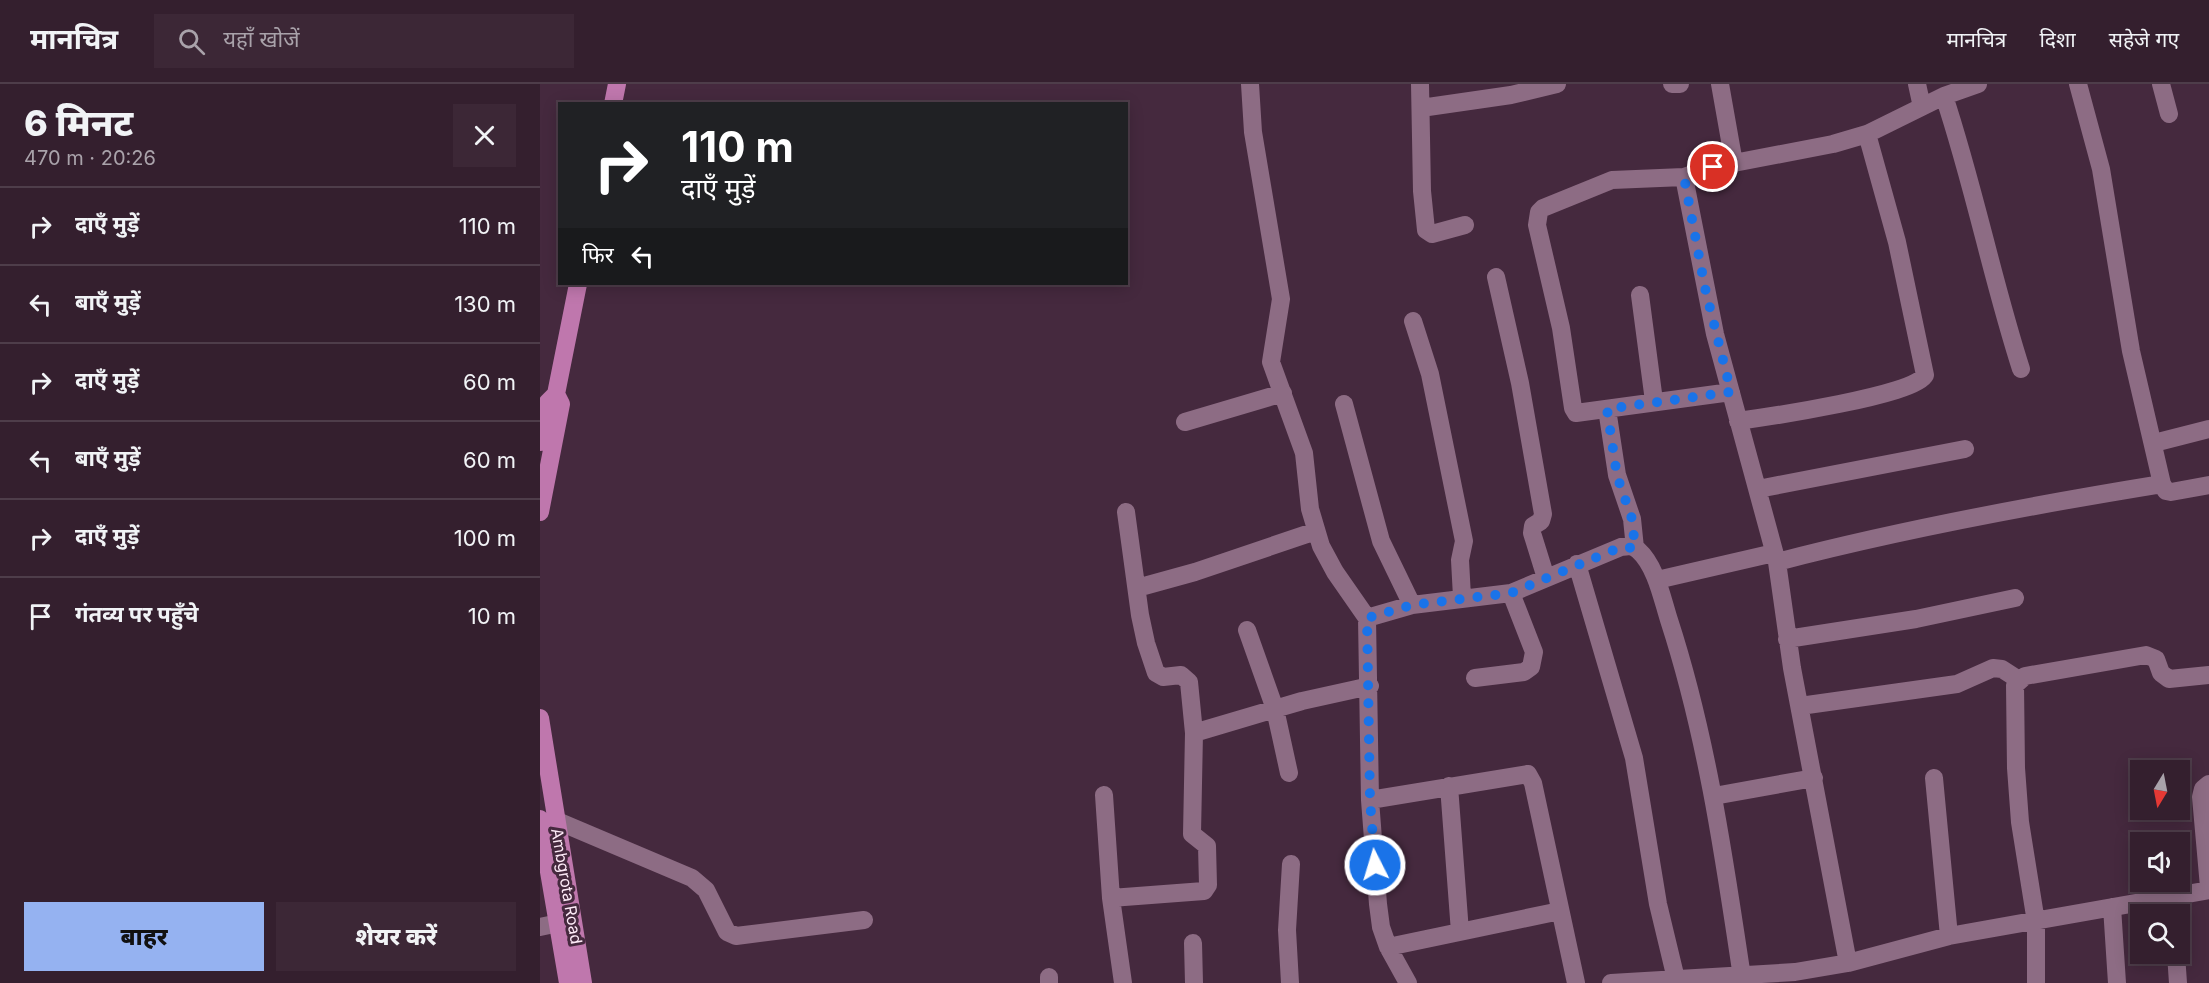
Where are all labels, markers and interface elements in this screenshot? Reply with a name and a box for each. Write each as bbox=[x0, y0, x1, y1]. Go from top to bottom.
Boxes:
search box bbox=[154, 14, 574, 68]
text: मानचित्र bbox=[30, 22, 118, 56]
icon: search bbox=[175, 25, 208, 58]
text: यहाँ खोजें bbox=[223, 26, 300, 52]
text: मानचित्र bbox=[1946, 27, 2006, 52]
text: दिशा bbox=[2039, 27, 2076, 52]
text: सहेजे गए bbox=[2109, 27, 2179, 52]
text: 6 मिनट bbox=[24, 101, 133, 145]
button: close bbox=[453, 104, 516, 167]
text: 110 m bbox=[681, 121, 794, 172]
icon: right bbox=[582, 126, 660, 204]
pin bbox=[1687, 141, 1738, 192]
text: 470 m · 20:26 bbox=[24, 146, 156, 170]
icon: arrive bbox=[1696, 150, 1729, 183]
text: दाएँ मुड़ें bbox=[681, 172, 755, 205]
icon: right bbox=[24, 210, 57, 243]
text: दाएँ मुड़ें bbox=[75, 211, 139, 237]
text: 110 m bbox=[459, 213, 516, 239]
icon: left bbox=[626, 240, 659, 273]
text: फिर bbox=[582, 242, 614, 268]
icon: left bbox=[24, 288, 57, 321]
text: बाएँ मुड़ें bbox=[75, 289, 141, 315]
text: 130 m bbox=[454, 291, 516, 317]
icon: right bbox=[24, 366, 57, 399]
text: दाएँ मुड़ें bbox=[75, 367, 139, 393]
text: 60 m bbox=[463, 369, 516, 395]
icon: left bbox=[24, 444, 57, 477]
text: बाएँ मुड़ें bbox=[75, 445, 141, 471]
text: 60 m bbox=[463, 447, 516, 473]
icon: right bbox=[24, 522, 57, 555]
text: दाएँ मुड़ें bbox=[75, 523, 139, 549]
text: 100 m bbox=[454, 525, 516, 551]
icon: arrive bbox=[24, 600, 57, 633]
text: गंतव्य पर पहुँचे bbox=[75, 601, 199, 627]
text: 10 m bbox=[468, 603, 516, 629]
north arrow bbox=[2130, 760, 2190, 820]
map controls bbox=[2130, 760, 2190, 964]
street label: Ambgrota Road bbox=[547, 826, 587, 946]
button: sound bbox=[2130, 832, 2190, 892]
position arrow bbox=[1343, 833, 1407, 897]
button: बाहर bbox=[24, 902, 264, 971]
button: शेयर करें bbox=[276, 902, 516, 971]
button: search bbox=[2130, 904, 2190, 964]

